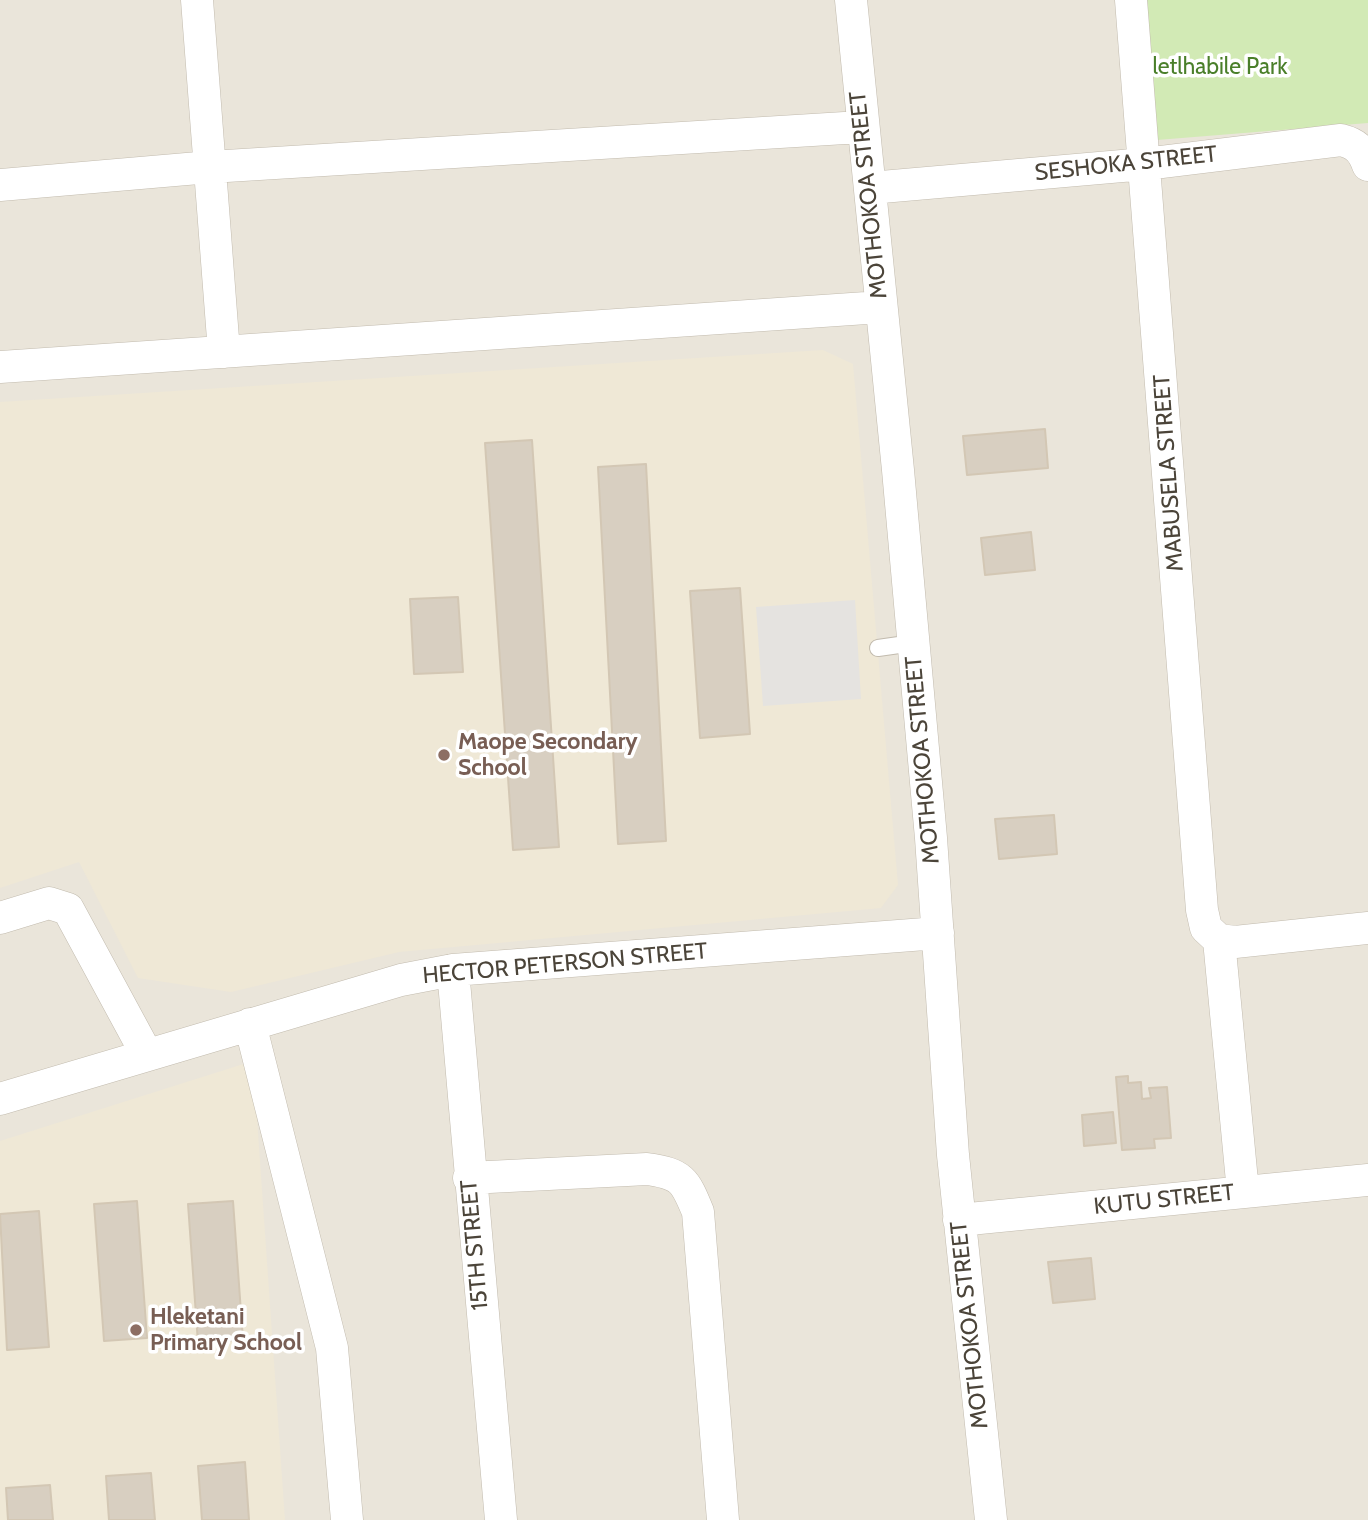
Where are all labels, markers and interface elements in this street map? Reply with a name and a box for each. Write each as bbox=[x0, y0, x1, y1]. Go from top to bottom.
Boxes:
park label: letlhabile Park bbox=[1152, 53, 1288, 81]
street label: MOTHOKOA STREET bbox=[844, 90, 894, 300]
street label: SESHOKA STREET bbox=[1033, 141, 1219, 187]
street label: MABUSELA STREET bbox=[1148, 373, 1190, 573]
street label: MOTHOKOA STREET bbox=[900, 655, 946, 865]
place label: Maope Secondary School bbox=[458, 728, 638, 782]
marker: Maope Secondary School bbox=[436, 747, 452, 763]
street label: HECTOR PETERSON STREET bbox=[421, 938, 709, 990]
street label: 15TH STREET bbox=[456, 1179, 494, 1311]
street label: KUTU STREET bbox=[1092, 1179, 1236, 1221]
street label: MOTHOKOA STREET bbox=[945, 1220, 995, 1430]
place label: Hleketani Primary School bbox=[150, 1303, 302, 1357]
marker: Hleketani Primary School bbox=[128, 1322, 144, 1338]

